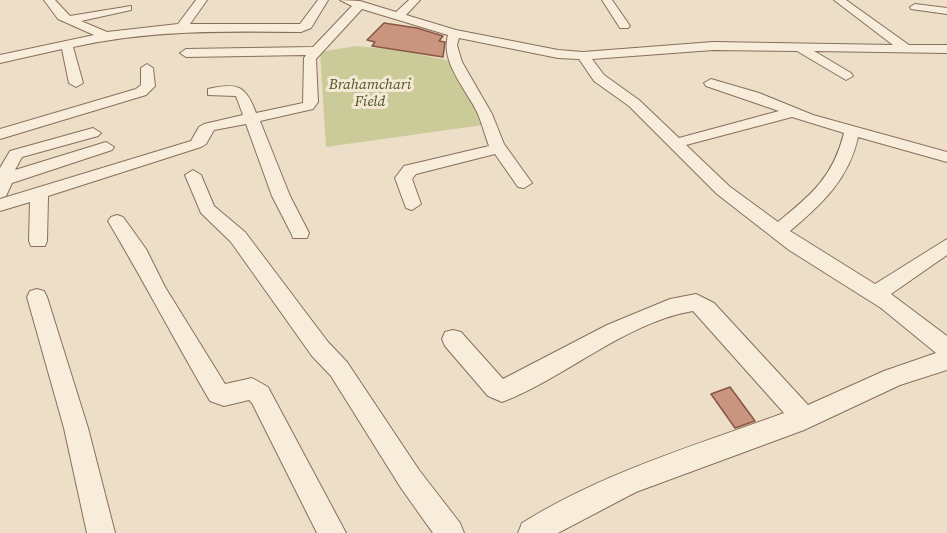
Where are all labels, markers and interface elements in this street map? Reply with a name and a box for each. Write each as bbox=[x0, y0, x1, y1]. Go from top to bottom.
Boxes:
park label: Brahamchari Field bbox=[329, 76, 411, 111]

